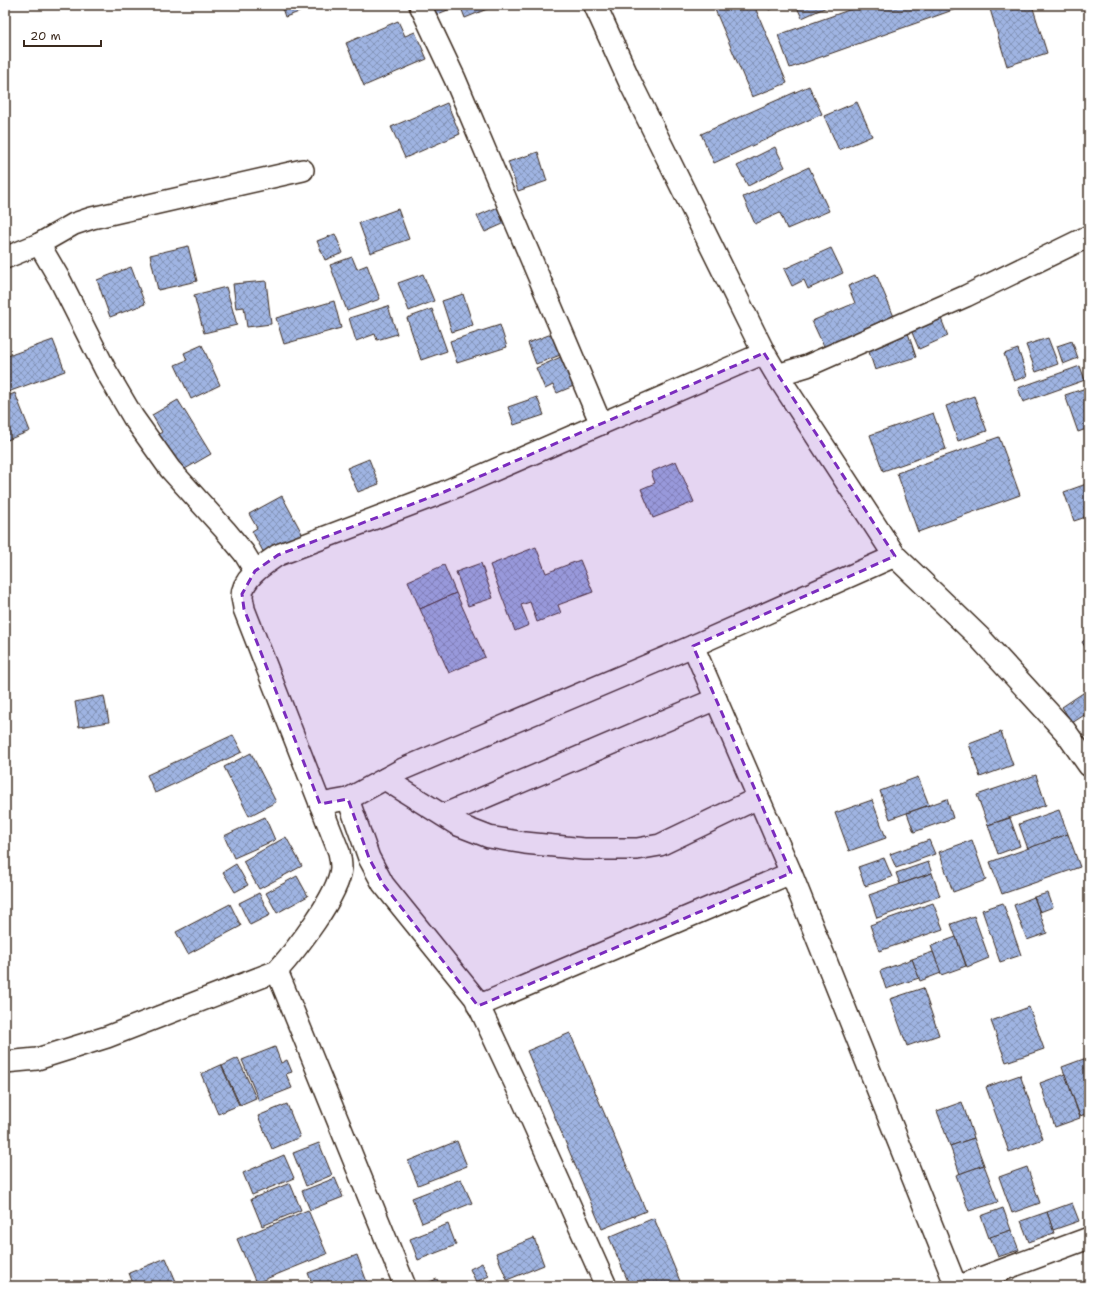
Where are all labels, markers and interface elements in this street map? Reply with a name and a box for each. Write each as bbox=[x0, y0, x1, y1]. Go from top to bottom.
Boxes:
scale bar bbox=[24, 22, 101, 48]
text: 20 m bbox=[30, 28, 61, 44]

